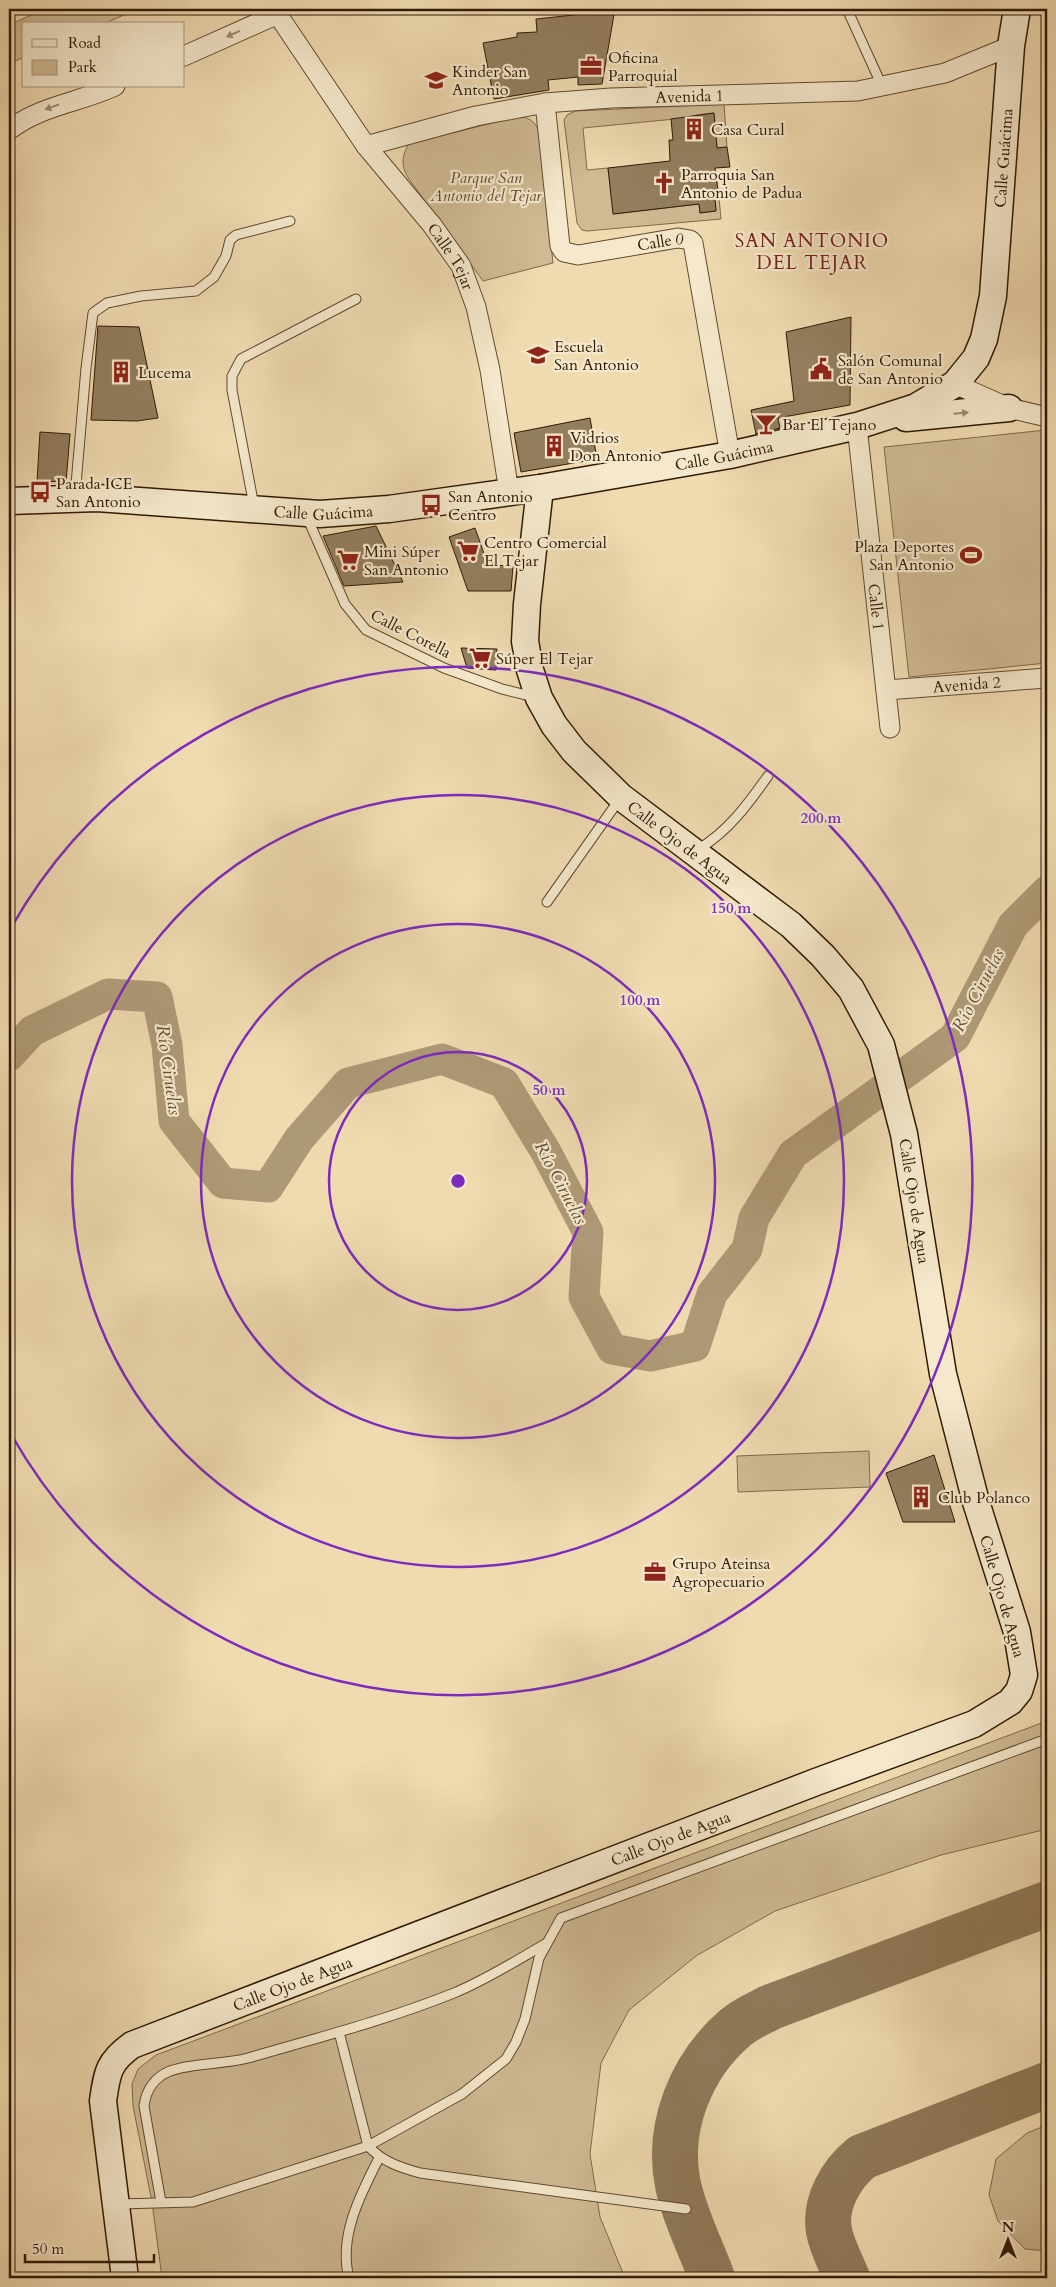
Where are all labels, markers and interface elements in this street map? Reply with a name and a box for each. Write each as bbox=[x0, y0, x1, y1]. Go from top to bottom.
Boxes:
legend bbox=[22, 22, 185, 88]
one-way arrow bbox=[226, 30, 240, 38]
text: Road bbox=[68, 33, 101, 53]
place label: Oficina Parroquial bbox=[608, 47, 678, 87]
office icon: Oficina Parroquial bbox=[578, 53, 604, 79]
text: Park bbox=[68, 57, 97, 77]
place label: Kinder San Antonio bbox=[452, 61, 527, 101]
school or university icon: Kinder San Antonio bbox=[423, 67, 449, 93]
street label: Avenida 1 bbox=[655, 85, 724, 109]
one-way arrow bbox=[44, 104, 59, 111]
street label: Calle Guácima bbox=[989, 108, 1018, 208]
building icon: Casa Cural bbox=[681, 116, 707, 142]
place label: Casa Cural bbox=[711, 119, 785, 141]
place label: Parroquia San Antonio de Padua bbox=[681, 164, 802, 204]
park label: Parque San Antonio del Tejar bbox=[429, 167, 542, 207]
church icon: Parroquia San Antonio de Padua bbox=[651, 170, 677, 196]
street label: Calle Tejar bbox=[422, 219, 479, 293]
street label: Calle 0 bbox=[636, 228, 685, 257]
district label: SAN ANTONIO DEL TEJAR bbox=[735, 228, 889, 276]
place label: Escuela San Antonio bbox=[554, 336, 639, 376]
school or university icon: Escuela San Antonio bbox=[525, 342, 551, 368]
place label: Salón Comunal de San Antonio bbox=[838, 350, 943, 390]
public building icon: Salón Comunal de San Antonio bbox=[808, 356, 834, 382]
building icon: Lucema bbox=[108, 359, 134, 385]
place label: Lucema bbox=[138, 362, 192, 384]
one-way arrow bbox=[954, 408, 970, 416]
bar icon: Bar El Tejano bbox=[753, 411, 779, 437]
place label: Bar El Tejano bbox=[782, 414, 877, 436]
place label: Vidrios Don Antonio bbox=[570, 427, 662, 467]
building icon: Vidrios Don Antonio bbox=[541, 433, 567, 459]
street label: Calle Guácima bbox=[673, 436, 775, 476]
place label: Parada ICE San Antonio bbox=[56, 473, 141, 513]
bus stop icon: Parada ICE San Antonio bbox=[27, 479, 53, 505]
place label: San Antonio Centro bbox=[448, 486, 533, 526]
bus stop icon: San Antonio Centro bbox=[418, 492, 444, 518]
street label: Calle Guácima bbox=[273, 500, 374, 526]
place label: Centro Comercial El Tejar bbox=[484, 532, 607, 572]
place label: Plaza Deportes San Antonio bbox=[854, 536, 954, 576]
supermarket icon: Centro Comercial El Tejar bbox=[455, 538, 481, 564]
place label: Mini Súper San Antonio bbox=[364, 541, 449, 581]
sports icon: Plaza Deportes San Antonio bbox=[958, 542, 984, 568]
supermarket icon: Mini Súper San Antonio bbox=[335, 547, 361, 573]
street label: Calle 1 bbox=[862, 582, 889, 632]
street label: Calle Corella bbox=[366, 604, 455, 664]
supermarket icon: Súper El Tejar bbox=[467, 645, 493, 671]
place label: Súper El Tejar bbox=[496, 648, 593, 670]
street label: Avenida 2 bbox=[932, 671, 1002, 698]
street label: Calle Ojo de Agua bbox=[622, 796, 737, 890]
text: 200 m bbox=[801, 808, 842, 828]
text: 150 m bbox=[711, 898, 752, 918]
water label: Río Ciruelas bbox=[946, 944, 1011, 1036]
text: 100 m bbox=[620, 990, 661, 1010]
water label: Río Ciruelas bbox=[150, 1023, 187, 1117]
text: 50 m bbox=[532, 1080, 566, 1100]
water label: Río Ciruelas bbox=[528, 1137, 593, 1229]
street label: Calle Ojo de Agua bbox=[893, 1137, 935, 1265]
centre of rings bbox=[449, 1172, 467, 1190]
building icon: Club Polanco bbox=[908, 1484, 934, 1510]
place label: Club Polanco bbox=[938, 1487, 1030, 1509]
street label: Calle Ojo de Agua bbox=[974, 1533, 1030, 1660]
place label: Grupo Ateinsa Agropecuario bbox=[672, 1553, 770, 1593]
office icon: Grupo Ateinsa Agropecuario bbox=[642, 1559, 668, 1585]
street label: Calle Ojo de Agua bbox=[608, 1806, 734, 1872]
street label: Calle Ojo de Agua bbox=[230, 1951, 356, 2017]
north arrow bbox=[984, 2214, 1034, 2264]
text: N bbox=[1002, 2218, 1014, 2237]
scale bar bbox=[25, 2232, 154, 2264]
text: 50 m bbox=[32, 2239, 64, 2259]

